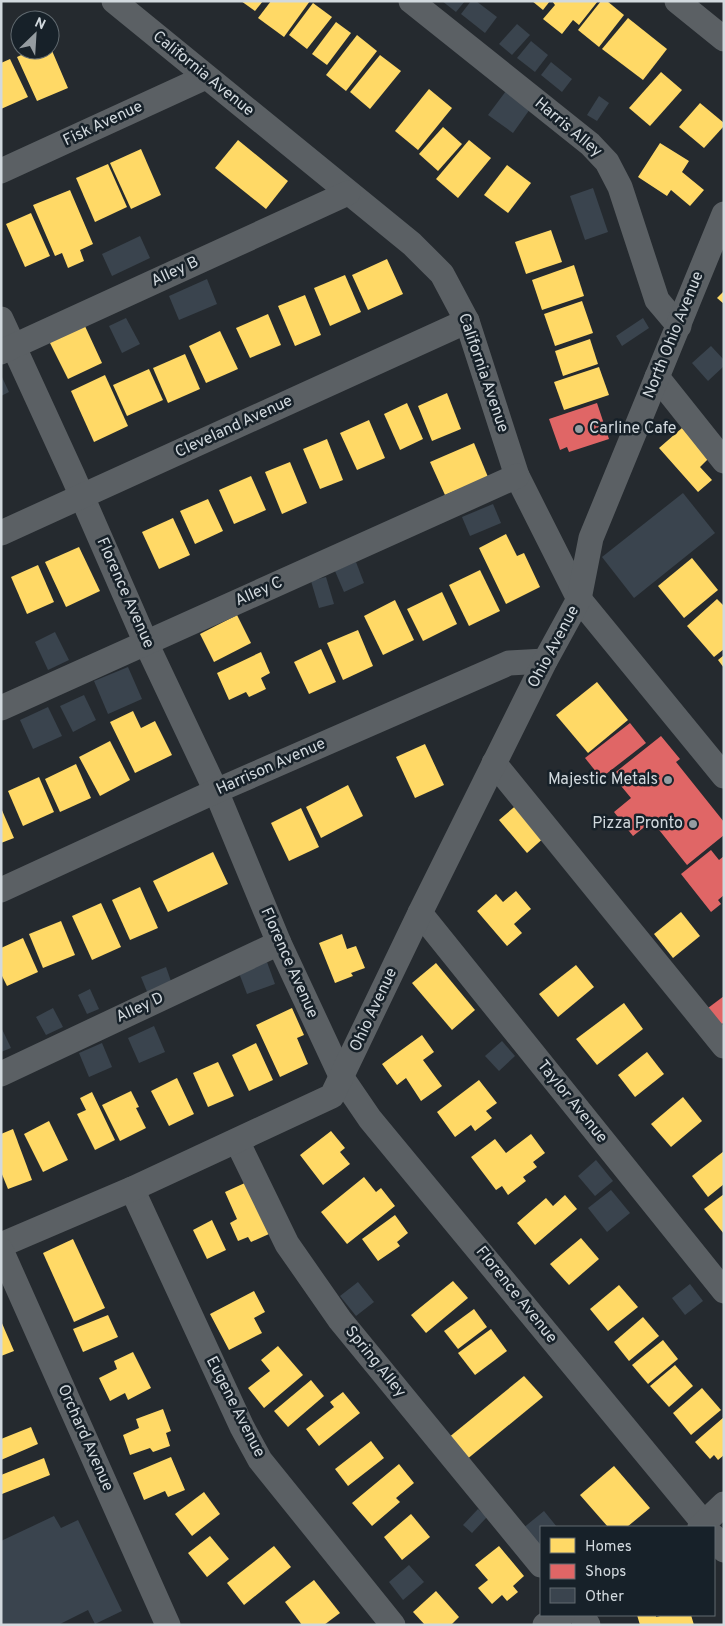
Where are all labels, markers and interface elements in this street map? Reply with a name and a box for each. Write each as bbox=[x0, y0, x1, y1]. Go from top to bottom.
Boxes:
north arrow bbox=[10, 10, 60, 60]
text: N bbox=[32, 15, 48, 34]
street label: California Avenue bbox=[148, 27, 258, 121]
street label: Harris Alley bbox=[530, 94, 606, 162]
street label: Fisk Avenue bbox=[60, 97, 146, 151]
street label: Alley B bbox=[148, 252, 202, 292]
street label: North Ohio Avenue bbox=[639, 268, 709, 402]
street label: California Avenue bbox=[453, 311, 513, 435]
street label: Cleveland Avenue bbox=[172, 391, 296, 463]
place label: Carline Cafe bbox=[589, 419, 676, 439]
marker: Carline Cafe bbox=[573, 423, 585, 435]
street label: Florence Avenue bbox=[92, 534, 158, 652]
street label: Alley C bbox=[232, 573, 286, 611]
street label: Ohio Avenue bbox=[524, 602, 584, 692]
street label: Harrison Avenue bbox=[213, 734, 329, 800]
place label: Majestic Metals bbox=[548, 770, 658, 790]
marker: Majestic Metals bbox=[662, 774, 674, 786]
place label: Pizza Pronto bbox=[592, 814, 683, 834]
marker: Pizza Pronto bbox=[687, 818, 699, 830]
street label: Florence Avenue bbox=[256, 904, 322, 1022]
street label: Ohio Avenue bbox=[346, 965, 402, 1055]
street label: Alley D bbox=[113, 988, 167, 1028]
street label: Taylor Avenue bbox=[532, 1056, 612, 1148]
street label: Florence Avenue bbox=[471, 1242, 561, 1348]
street label: Spring Alley bbox=[340, 1322, 410, 1402]
street label: Eugene Avenue bbox=[201, 1353, 269, 1461]
street label: Orchard Avenue bbox=[53, 1382, 117, 1494]
legend bbox=[540, 1526, 715, 1616]
text: Homes bbox=[585, 1538, 632, 1557]
text: Shops bbox=[585, 1563, 626, 1582]
text: Other bbox=[585, 1588, 624, 1607]

